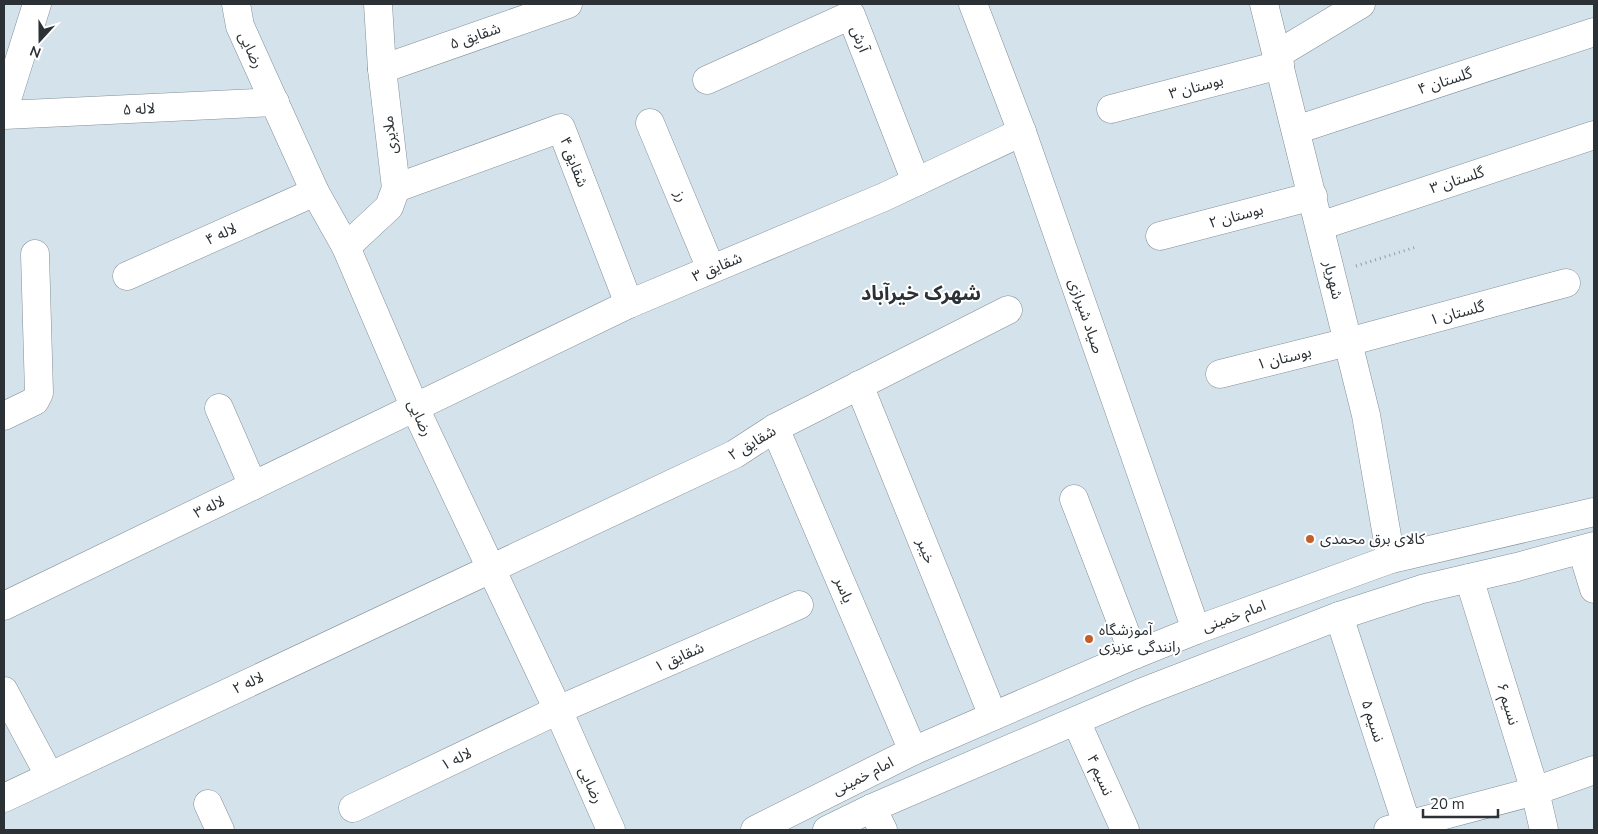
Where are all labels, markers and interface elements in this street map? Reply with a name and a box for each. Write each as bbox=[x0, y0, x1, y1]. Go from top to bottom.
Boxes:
north arrow bbox=[15, 15, 65, 65]
street label: شقایق ۵ bbox=[447, 18, 503, 54]
street label: آرش bbox=[846, 23, 874, 56]
street label: رضایی bbox=[234, 28, 268, 72]
text: N bbox=[27, 41, 44, 62]
street label: گلستان ۴ bbox=[1415, 63, 1476, 99]
street label: بوستان ۳ bbox=[1167, 70, 1225, 104]
street label: لاله ۵ bbox=[122, 98, 156, 120]
street label: ملایری bbox=[378, 115, 402, 155]
street label: شقایق ۴ bbox=[555, 134, 593, 190]
street label: گلستان ۳ bbox=[1427, 162, 1488, 198]
street label: رز bbox=[669, 186, 692, 205]
street label: بوستان ۲ bbox=[1207, 199, 1265, 233]
street label: لاله ۴ bbox=[202, 218, 240, 250]
street label: شقایق ۳ bbox=[689, 247, 745, 286]
street label: شهریار bbox=[1318, 258, 1348, 302]
street label: صیاد شیرازی bbox=[1064, 276, 1108, 356]
district label: شهرک خیرآباد bbox=[861, 280, 981, 307]
street label: گلستان ۱ bbox=[1427, 296, 1487, 330]
street label: بوستان ۱ bbox=[1255, 342, 1313, 374]
street label: رضایی bbox=[403, 396, 437, 440]
street label: شقایق ۲ bbox=[724, 421, 780, 465]
street label: لاله ۳ bbox=[190, 491, 228, 523]
place label: کالای برق محمدی bbox=[1320, 529, 1426, 549]
marker: کالای برق محمدی bbox=[1304, 533, 1316, 545]
street label: خیبر bbox=[912, 534, 940, 567]
street label: یاسر bbox=[829, 573, 858, 606]
street label: امام خمینی bbox=[1199, 595, 1269, 638]
place label: آموزشگاه رانندگی عزیزی bbox=[1099, 620, 1181, 657]
marker: آموزشگاه رانندگی عزیزی bbox=[1083, 633, 1095, 645]
street label: شقایق ۱ bbox=[651, 637, 707, 677]
street label: لاله ۲ bbox=[229, 667, 267, 699]
street label: نسیم ۶ bbox=[1491, 680, 1524, 728]
street label: نسیم ۵ bbox=[1356, 697, 1389, 745]
street label: لاله ۱ bbox=[437, 743, 475, 775]
street label: نسیم ۴ bbox=[1081, 751, 1118, 799]
street label: امام خمینی bbox=[829, 752, 897, 801]
street label: رضایی bbox=[574, 763, 608, 807]
scale bar bbox=[1423, 786, 1498, 818]
text: 20 m bbox=[1430, 794, 1465, 814]

